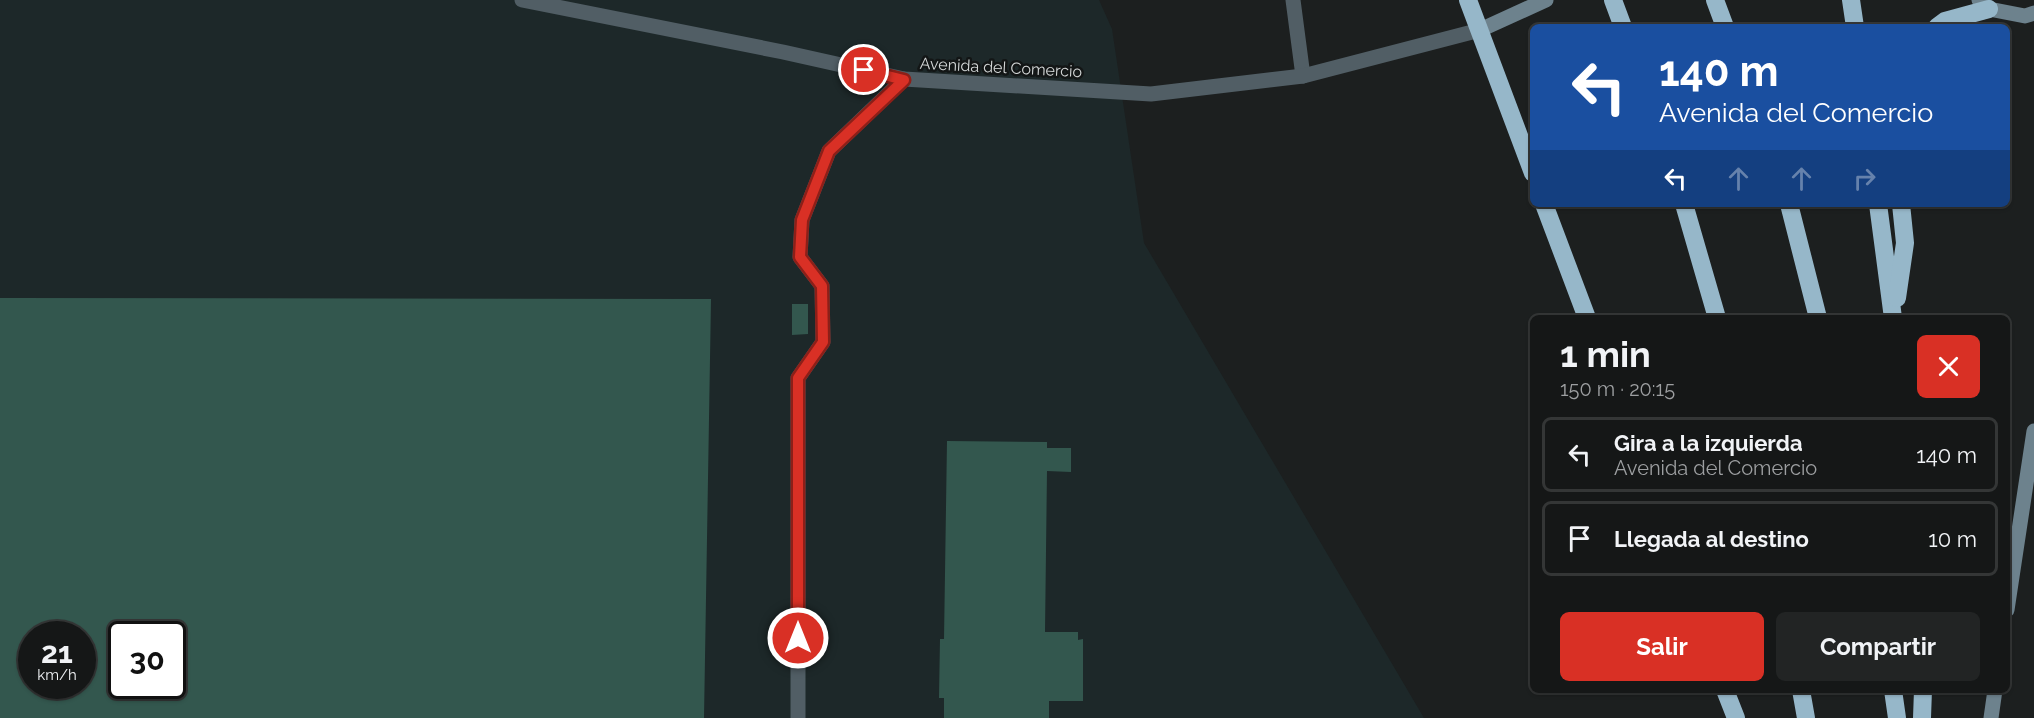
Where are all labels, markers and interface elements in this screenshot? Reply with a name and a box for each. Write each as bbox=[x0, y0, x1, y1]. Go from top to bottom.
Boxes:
pin bbox=[838, 44, 889, 95]
text: 140 m bbox=[1659, 47, 1779, 96]
icon: left bbox=[1560, 48, 1638, 126]
icon: arrive bbox=[847, 53, 880, 86]
street label: Avenida del Comercio bbox=[919, 54, 1083, 81]
text: Avenida del Comercio bbox=[1659, 97, 1933, 128]
icon: left bbox=[1659, 162, 1692, 195]
icon: ahead bbox=[1722, 162, 1755, 195]
icon: ahead bbox=[1785, 162, 1818, 195]
icon: right bbox=[1848, 162, 1881, 195]
text: 1 min bbox=[1560, 333, 1651, 375]
button: close bbox=[1917, 335, 1980, 398]
text: 150 m · 20:15 bbox=[1560, 377, 1675, 401]
text: Gira a la izquierda bbox=[1614, 430, 1803, 456]
icon: left bbox=[1563, 438, 1596, 471]
text: 140 m bbox=[1916, 442, 1977, 468]
text: Avenida del Comercio bbox=[1614, 456, 1817, 480]
icon: arrive bbox=[1563, 522, 1596, 555]
text: Llegada al destino bbox=[1614, 526, 1809, 552]
text: 10 m bbox=[1928, 526, 1977, 552]
position arrow bbox=[766, 606, 830, 670]
button: Salir bbox=[1560, 612, 1764, 681]
button: Compartir bbox=[1776, 612, 1980, 681]
speed limit sign: 30 bbox=[108, 621, 186, 699]
text: 21 bbox=[41, 635, 73, 670]
text: km/h bbox=[37, 666, 77, 684]

